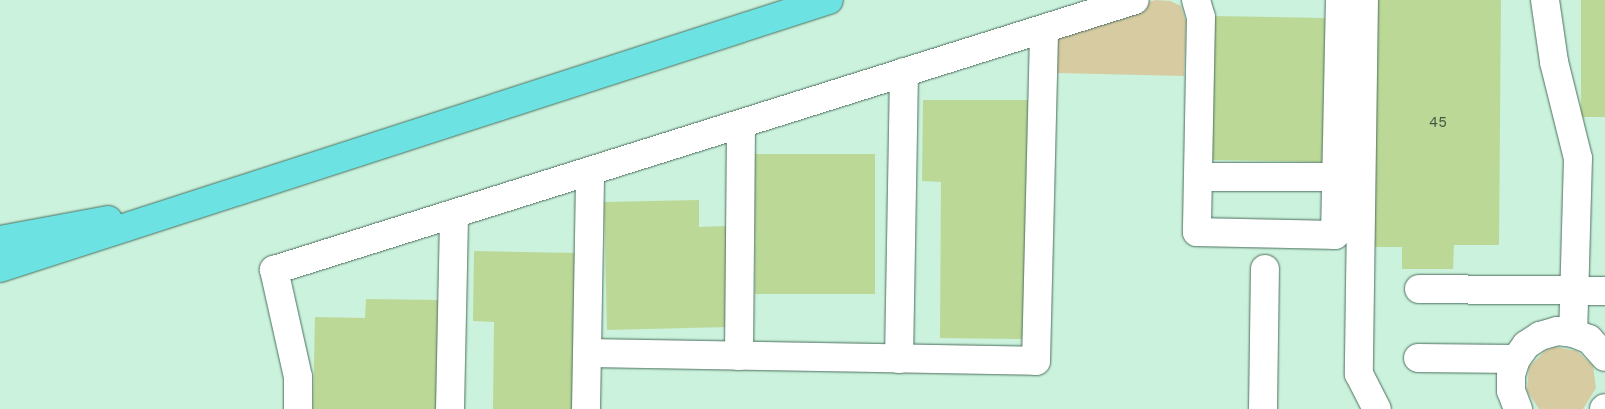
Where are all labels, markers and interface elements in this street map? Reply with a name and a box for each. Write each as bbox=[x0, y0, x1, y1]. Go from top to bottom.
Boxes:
house number: 45 bbox=[1429, 114, 1447, 132]

